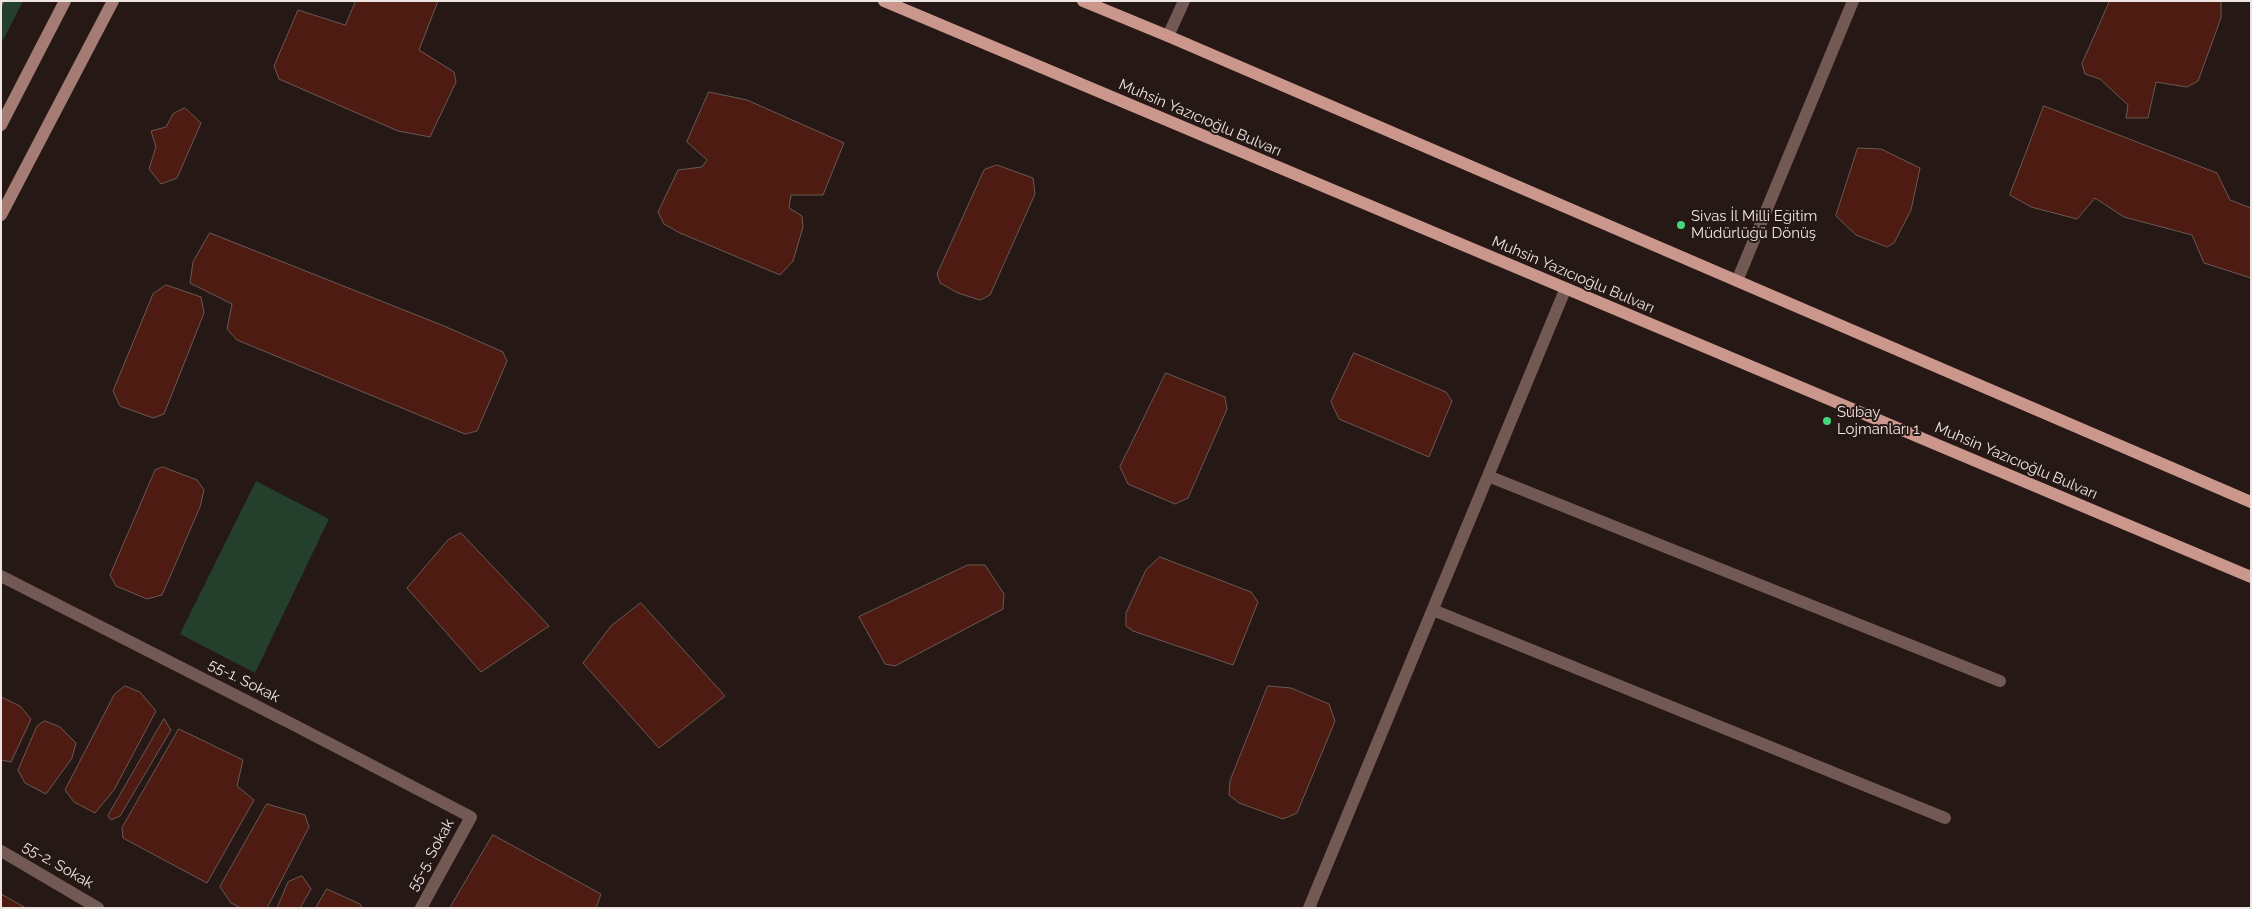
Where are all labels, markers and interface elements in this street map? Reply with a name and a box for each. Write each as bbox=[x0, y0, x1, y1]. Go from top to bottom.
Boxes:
street label: Muhsin Yazıcıoğlu Bulvarı bbox=[1116, 76, 1284, 160]
place label: Sivas İl Milli Eğitim Müdürlüğü Dönüş bbox=[1691, 207, 1817, 242]
marker: Sivas İl Milli Eğitim Müdürlüğü Dönüş bbox=[1675, 219, 1687, 231]
street label: Muhsin Yazıcıoğlu Bulvarı bbox=[1489, 233, 1657, 317]
place label: Subay Lojmanları 1 bbox=[1837, 403, 1920, 438]
marker: Subay Lojmanları 1 bbox=[1821, 415, 1833, 427]
street label: Muhsin Yazıcıoğlu Bulvarı bbox=[1932, 419, 2100, 503]
street label: 55-1. Sokak bbox=[205, 655, 283, 707]
street label: 55-5. Sokak bbox=[404, 816, 458, 894]
street label: 55-2. Sokak bbox=[19, 837, 97, 893]

